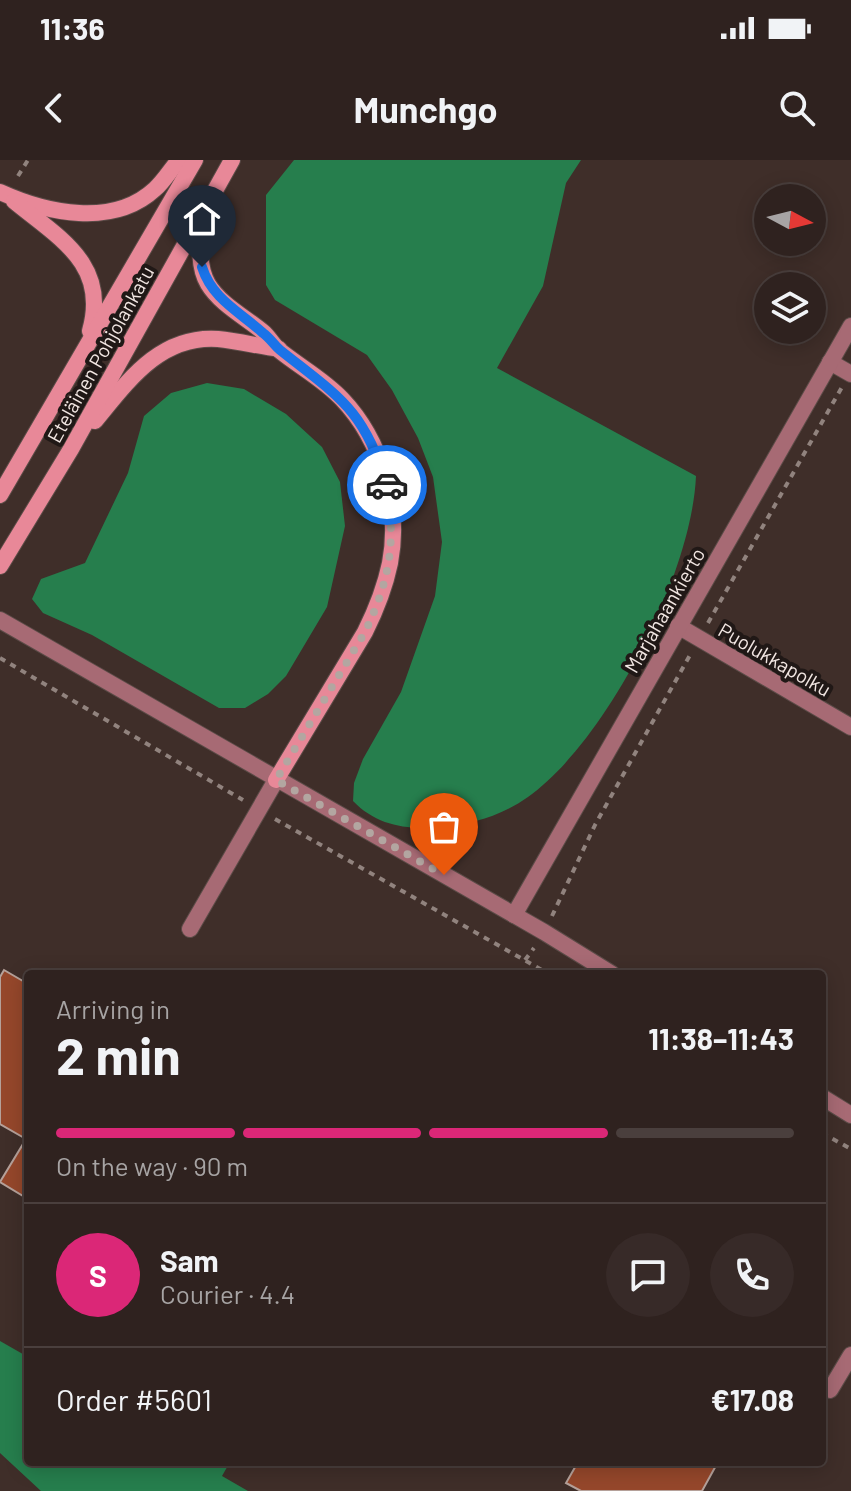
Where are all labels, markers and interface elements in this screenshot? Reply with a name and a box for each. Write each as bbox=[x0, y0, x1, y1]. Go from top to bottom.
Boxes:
text: 11:36 bbox=[40, 10, 105, 46]
icon: back bbox=[32, 86, 76, 130]
icon: search bbox=[775, 86, 819, 130]
text: Munchgo bbox=[353, 87, 498, 130]
north arrow bbox=[754, 184, 826, 256]
map controls bbox=[754, 184, 826, 344]
pin bbox=[168, 185, 236, 267]
icon: home bbox=[180, 197, 224, 241]
street label: Eteläinen Pohjolankatu bbox=[41, 261, 159, 447]
button: layers bbox=[754, 272, 826, 344]
courier bbox=[347, 445, 427, 525]
icon: car bbox=[365, 463, 409, 507]
street label: Marjahaankierto bbox=[619, 543, 709, 677]
street label: Puolukkapolku bbox=[714, 617, 836, 701]
pin bbox=[410, 793, 478, 875]
icon: bag bbox=[422, 805, 466, 849]
text: Arriving in bbox=[56, 993, 170, 1024]
text: 11:38–11:43 bbox=[648, 1020, 794, 1056]
text: 2 min bbox=[56, 1023, 181, 1085]
text: On the way · 90 m bbox=[56, 1150, 248, 1181]
button: chat bbox=[606, 1233, 690, 1317]
button: phone bbox=[710, 1233, 794, 1317]
text: Sam bbox=[160, 1242, 219, 1278]
text: S bbox=[89, 1257, 107, 1293]
text: Courier · 4.4 bbox=[160, 1278, 295, 1309]
text: Order #5601 bbox=[56, 1381, 212, 1417]
text: €17.08 bbox=[711, 1381, 794, 1417]

